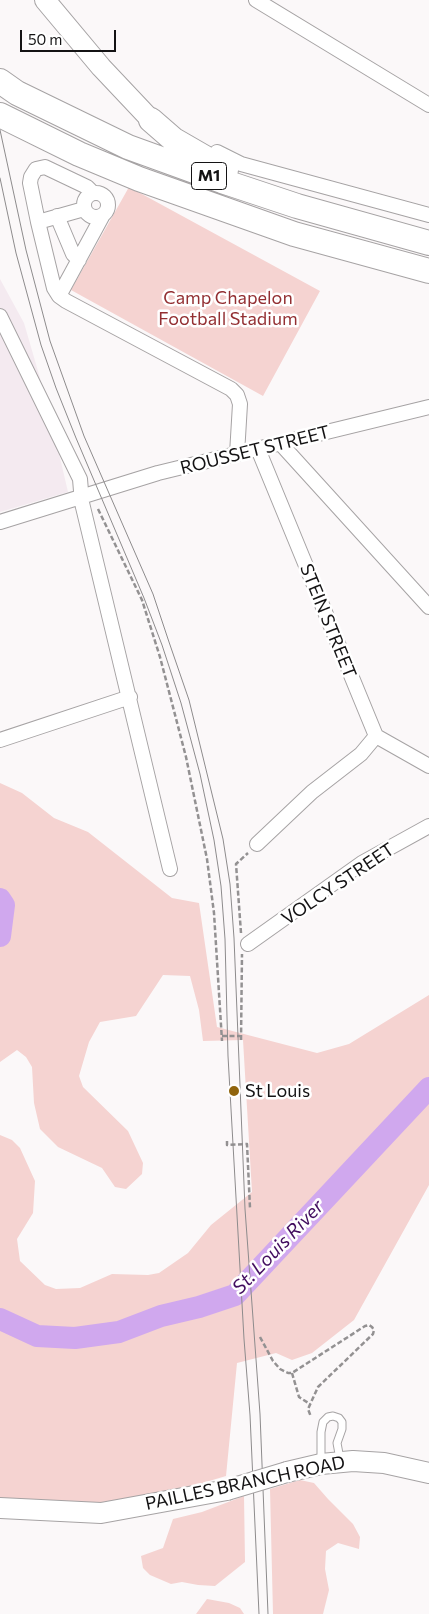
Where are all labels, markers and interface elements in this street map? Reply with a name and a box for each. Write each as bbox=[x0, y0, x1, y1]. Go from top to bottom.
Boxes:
scale bar bbox=[22, 20, 119, 52]
text: 50 m bbox=[28, 30, 62, 48]
road number: M1 bbox=[192, 162, 226, 190]
park label: Camp Chapelon Football Stadium bbox=[158, 287, 298, 330]
street label: ROUSSET STREET bbox=[178, 421, 332, 479]
street label: STEIN STREET bbox=[295, 561, 361, 681]
street label: VOLCY STREET bbox=[278, 838, 398, 930]
place label: St Louis bbox=[245, 1080, 310, 1102]
marker: St Louis bbox=[227, 1084, 241, 1098]
water label: St. Louis River bbox=[228, 1195, 328, 1299]
street label: PAILLES BRANCH ROAD bbox=[143, 1451, 347, 1515]

